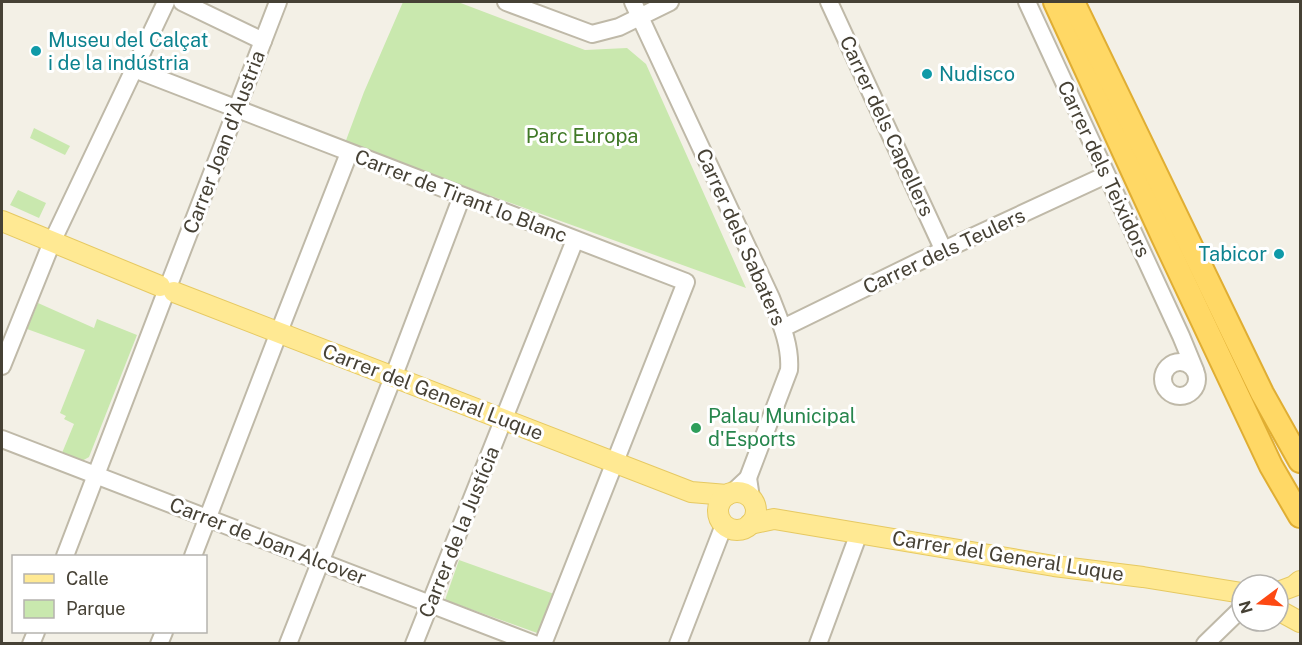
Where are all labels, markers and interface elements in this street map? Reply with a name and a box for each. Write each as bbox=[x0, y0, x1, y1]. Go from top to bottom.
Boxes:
place label: Museu del Calçat i de la indústria bbox=[48, 28, 209, 75]
street label: Carrer dels Capellers bbox=[835, 32, 939, 220]
marker: Museu del Calçat i de la indústria bbox=[29, 44, 43, 58]
street label: Carrer Joan d'Àustria bbox=[177, 47, 270, 237]
place label: Nudisco bbox=[939, 62, 1015, 86]
marker: Nudisco bbox=[920, 67, 934, 81]
street label: Carrer dels Teixidors bbox=[1053, 77, 1155, 261]
park label: Parc Europa bbox=[526, 124, 638, 148]
street label: Carrer de Tirant lo Blanc bbox=[351, 144, 571, 248]
street label: Carrer dels Sabaters bbox=[691, 145, 791, 329]
street label: Carrer dels Teulers bbox=[859, 203, 1029, 299]
place label: Tabicor bbox=[1198, 242, 1267, 266]
marker: Tabicor bbox=[1272, 247, 1286, 261]
street label: Carrer del General Luque bbox=[319, 339, 547, 445]
place label: Palau Municipal d'Esports bbox=[708, 404, 856, 451]
marker: Palau Municipal d'Esports bbox=[689, 421, 703, 435]
street label: Carrer de la Justícia bbox=[414, 443, 504, 621]
street label: Carrer de Joan Alcover bbox=[166, 492, 370, 590]
street label: Carrer del General Luque bbox=[890, 526, 1126, 586]
legend bbox=[12, 555, 207, 633]
text: Calle bbox=[66, 568, 109, 589]
north arrow bbox=[1230, 573, 1290, 633]
text: Parque bbox=[66, 598, 126, 619]
text: N bbox=[1235, 598, 1257, 616]

